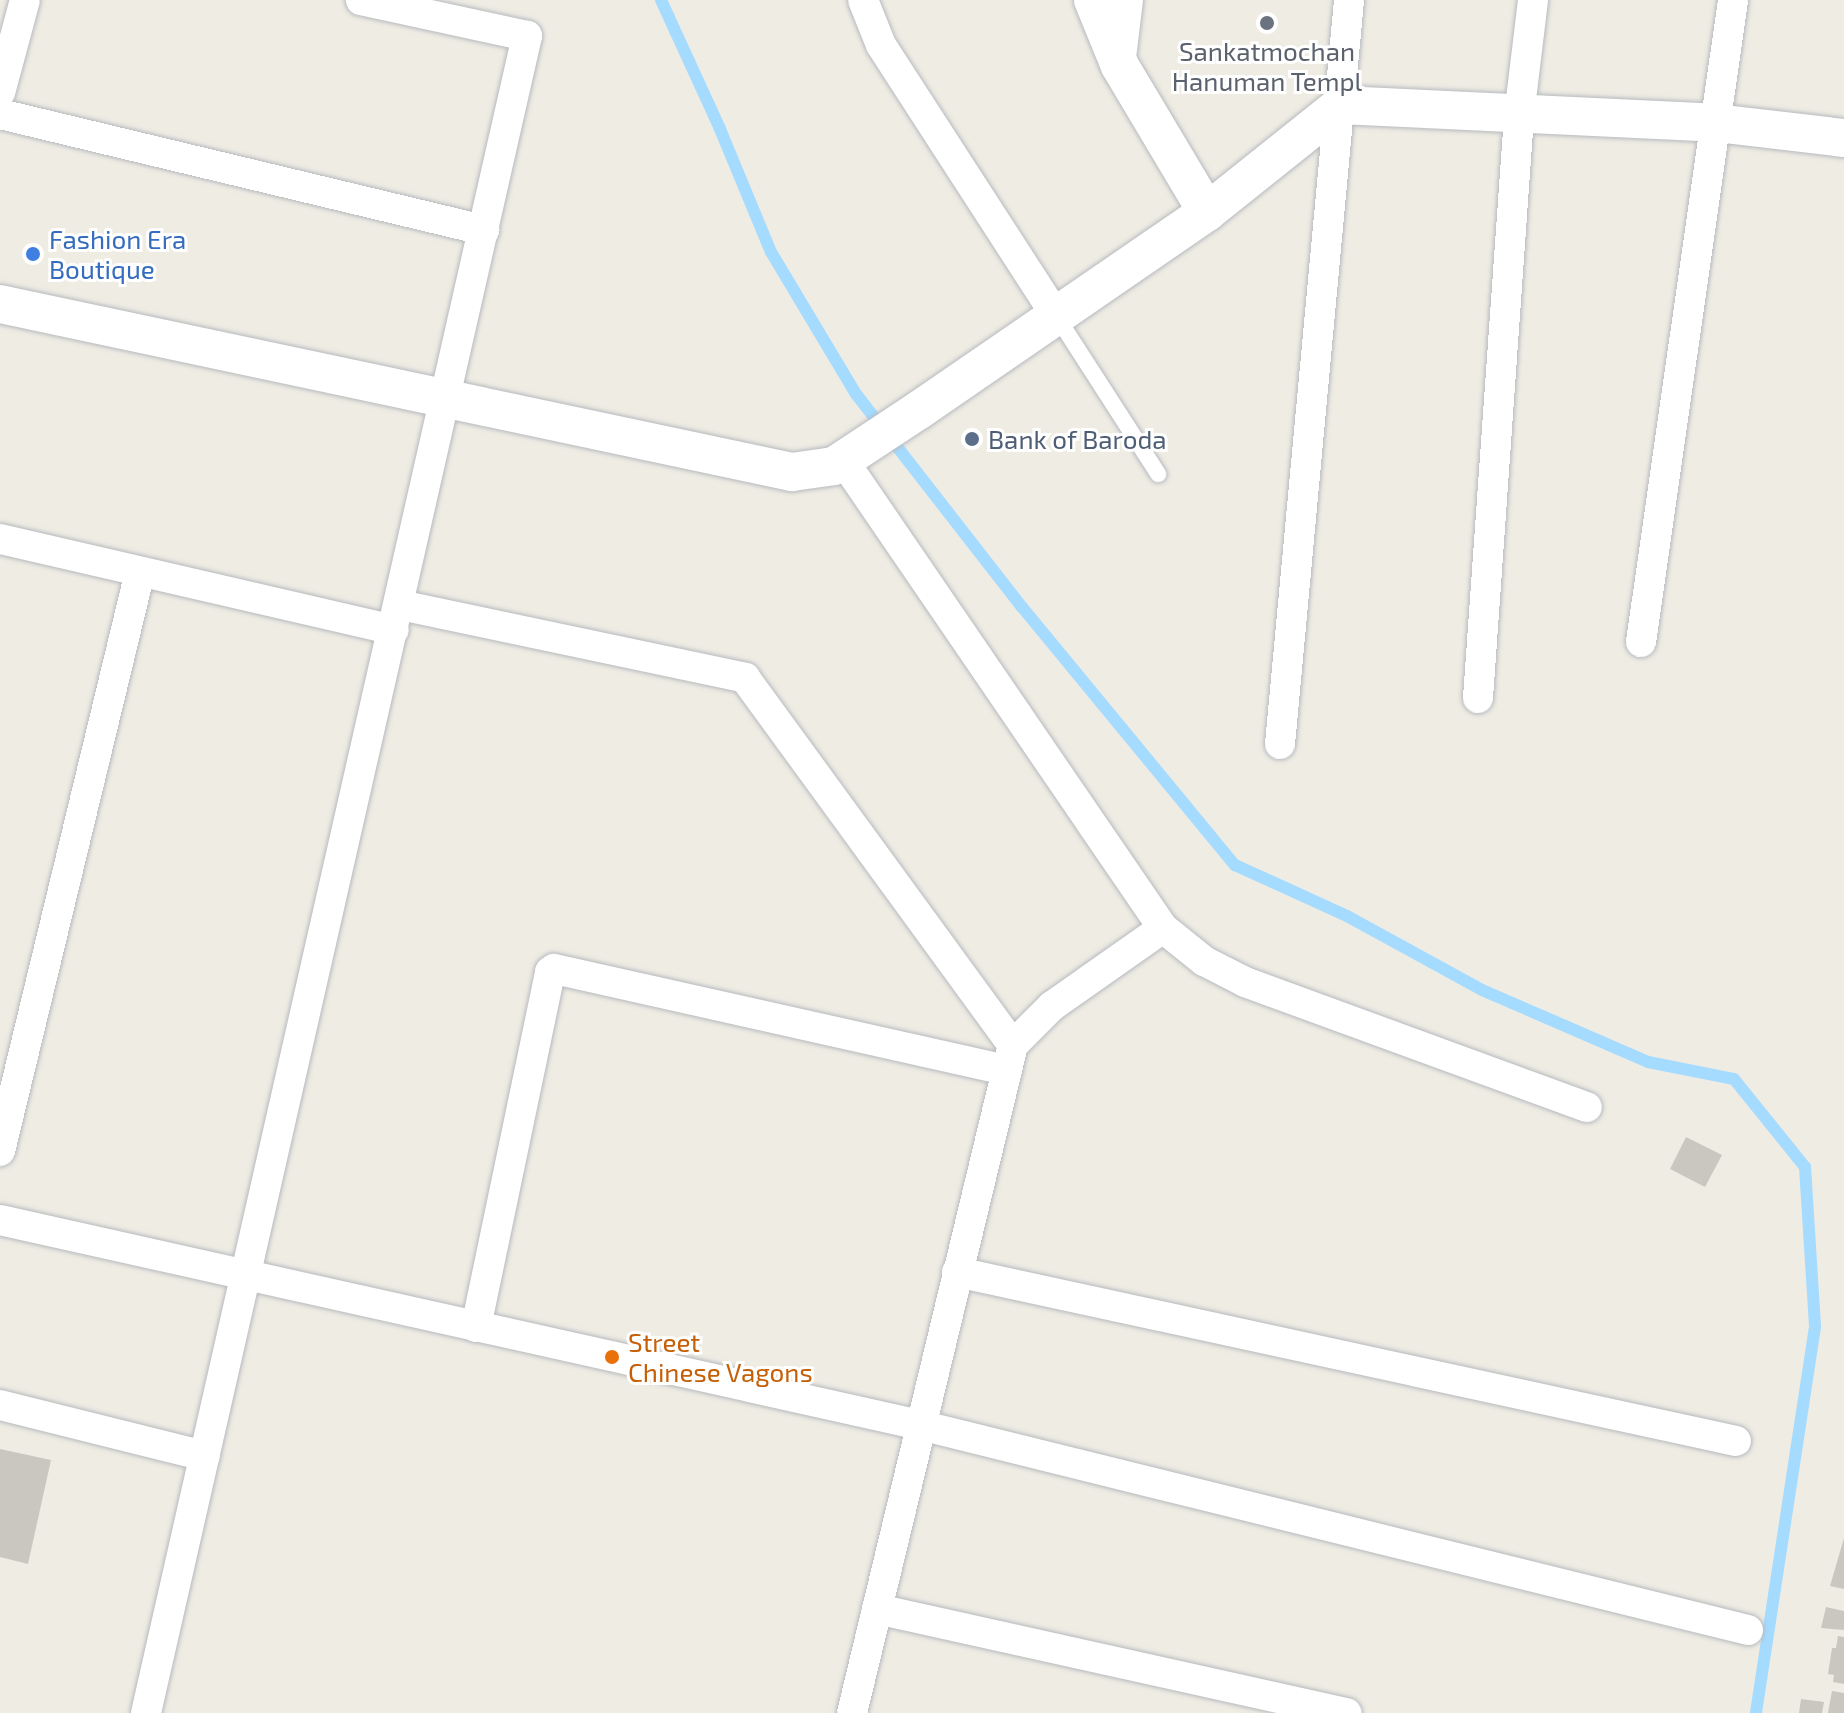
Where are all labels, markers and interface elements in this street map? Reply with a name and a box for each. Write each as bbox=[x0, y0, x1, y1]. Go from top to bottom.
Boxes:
marker: Sankatmochan Hanuman Templ bbox=[1258, 14, 1276, 32]
place label: Sankatmochan Hanuman Templ bbox=[1171, 35, 1363, 96]
place label: Fashion Era Boutique bbox=[49, 223, 186, 284]
marker: Fashion Era Boutique bbox=[24, 245, 42, 263]
place label: Bank of Baroda bbox=[988, 423, 1167, 455]
marker: Bank of Baroda bbox=[963, 430, 981, 448]
place label: Street Chinese Vagons bbox=[628, 1326, 813, 1388]
marker: Street Chinese Vagons bbox=[603, 1348, 621, 1366]

